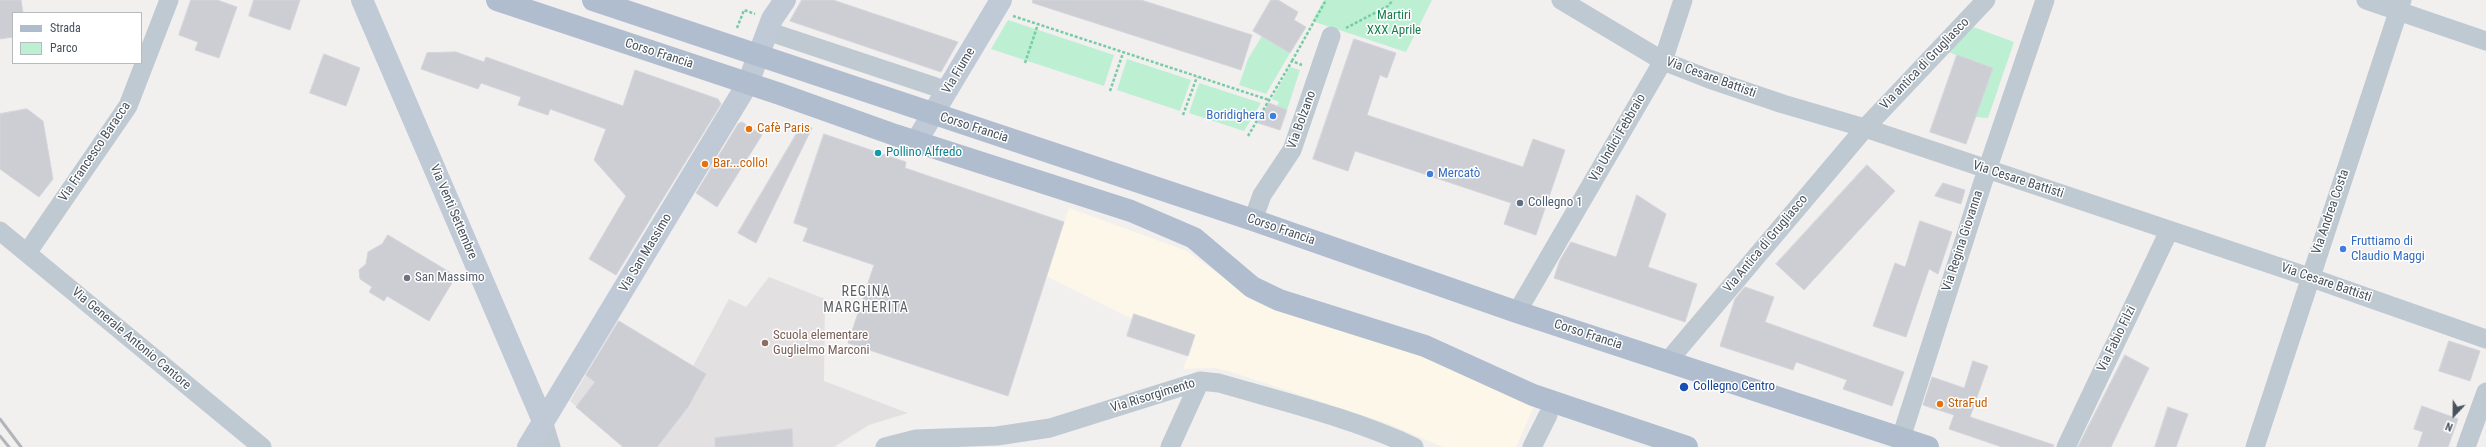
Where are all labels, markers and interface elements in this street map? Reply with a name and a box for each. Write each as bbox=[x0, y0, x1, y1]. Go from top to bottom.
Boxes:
park label: Martiri XXX Aprile bbox=[1367, 8, 1421, 39]
legend bbox=[12, 12, 142, 64]
street label: Via antica di Grugliasco bbox=[1877, 15, 1973, 113]
text: Strada bbox=[50, 21, 81, 35]
street label: Corso Francia bbox=[623, 36, 695, 72]
text: Parco bbox=[50, 41, 77, 55]
street label: Via Fiume bbox=[939, 45, 979, 97]
street label: Via Cesare Battisti bbox=[1664, 54, 1758, 102]
street label: Via Bolzano bbox=[1284, 89, 1320, 151]
street label: Via Undici Febbraio bbox=[1587, 91, 1649, 185]
street label: Via Francesco Baracca bbox=[56, 99, 134, 205]
place label: Boridighera bbox=[1206, 108, 1265, 124]
street label: Corso Francia bbox=[938, 110, 1010, 146]
marker: Boridighera bbox=[1268, 111, 1278, 121]
place label: Cafè Paris bbox=[757, 121, 810, 137]
marker: Cafè Paris bbox=[744, 124, 754, 134]
place label: Pollino Alfredo bbox=[886, 145, 962, 161]
marker: Pollino Alfredo bbox=[873, 148, 883, 158]
place label: Bar...collo! bbox=[713, 156, 768, 172]
street label: Via Cesare Battisti bbox=[1971, 158, 2065, 202]
marker: Bar...collo! bbox=[700, 159, 710, 169]
street label: Via Venti Settembre bbox=[426, 162, 480, 262]
place label: Mercatò bbox=[1438, 166, 1480, 182]
street label: Via Andrea Costa bbox=[2309, 167, 2353, 257]
marker: Mercatò bbox=[1425, 169, 1435, 179]
street label: Via Regina Giovanna bbox=[1939, 189, 1987, 293]
street label: Via Antica di Grugliasco bbox=[1721, 192, 1811, 296]
place label: Collegno 1 bbox=[1528, 195, 1583, 211]
marker: Collegno 1 bbox=[1515, 198, 1525, 208]
street label: Via San Massimo bbox=[616, 211, 676, 295]
street label: Corso Francia bbox=[1245, 211, 1317, 249]
place label: Fruttiamo di Claudio Maggi bbox=[2351, 234, 2425, 265]
marker: Fruttiamo di Claudio Maggi bbox=[2338, 244, 2348, 254]
street label: Via Cesare Battisti bbox=[2279, 260, 2373, 306]
place label: San Massimo bbox=[415, 270, 484, 286]
marker: San Massimo bbox=[402, 273, 412, 283]
district label: REGINA MARGHERITA bbox=[823, 284, 909, 316]
street label: Via Generale Antonio Cantore bbox=[68, 285, 194, 393]
street label: Via Fabio Filzi bbox=[2094, 303, 2140, 375]
street label: Corso Francia bbox=[1552, 317, 1624, 353]
place label: Scuola elementare Guglielmo Marconi bbox=[773, 328, 869, 359]
marker: Scuola elementare Guglielmo Marconi bbox=[760, 338, 770, 348]
street label: Via Risorgimento bbox=[1109, 376, 1197, 416]
place label: Collegno Centro bbox=[1693, 379, 1775, 395]
marker: Collegno Centro bbox=[1678, 381, 1690, 393]
north arrow bbox=[2434, 395, 2474, 435]
place label: StraFud bbox=[1948, 396, 1987, 412]
marker: StraFud bbox=[1935, 399, 1945, 409]
text: N bbox=[2444, 419, 2455, 434]

